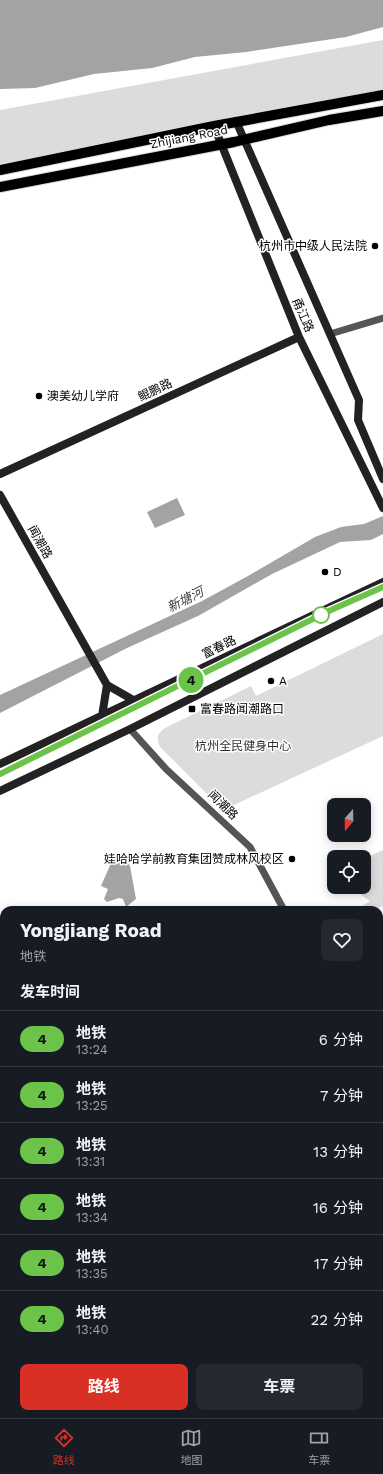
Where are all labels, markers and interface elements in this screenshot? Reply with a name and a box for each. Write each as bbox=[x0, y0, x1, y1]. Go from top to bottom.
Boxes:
street label: Zhijiang Road bbox=[149, 123, 229, 151]
place label: 杭州市中级人民法院 bbox=[259, 239, 367, 253]
marker: 杭州市中级人民法院 bbox=[370, 241, 380, 251]
street label: 甬江路 bbox=[290, 296, 316, 334]
street label: 鲲鹏路 bbox=[136, 376, 174, 404]
place label: 澳美幼儿学府 bbox=[47, 389, 119, 403]
marker: 澳美幼儿学府 bbox=[34, 391, 44, 401]
street label: 闻潮路 bbox=[25, 523, 55, 561]
place label: D bbox=[333, 565, 342, 579]
marker: D bbox=[320, 567, 330, 577]
water label: 新塘河 bbox=[164, 583, 209, 615]
unlabelled marker bbox=[312, 606, 330, 624]
street label: 富春路 bbox=[200, 633, 238, 661]
line badge: 4 bbox=[178, 667, 204, 693]
text: 4 bbox=[186, 672, 196, 688]
place label: A bbox=[279, 674, 287, 688]
marker: A bbox=[266, 676, 276, 686]
place label: 富春路闻潮路口 bbox=[200, 702, 284, 716]
marker: 富春路闻潮路口 bbox=[187, 704, 197, 714]
park label: 杭州全民健身中心 bbox=[195, 739, 291, 753]
street label: 闻潮路 bbox=[205, 787, 241, 823]
north arrow bbox=[327, 798, 371, 842]
map controls bbox=[327, 798, 371, 894]
button: locate bbox=[327, 850, 371, 894]
place label: 娃哈哈学前教育集团赞成林风校区 bbox=[104, 852, 284, 866]
marker: 娃哈哈学前教育集团赞成林风校区 bbox=[287, 854, 297, 864]
text: Yongjiang Road bbox=[20, 919, 162, 942]
button: heart bbox=[321, 919, 363, 961]
text: 地铁 bbox=[20, 949, 46, 964]
text: 发车时间 bbox=[20, 983, 80, 1001]
text: 地铁 bbox=[76, 1024, 106, 1042]
text: 4 bbox=[37, 1031, 47, 1047]
text: 6 分钟 bbox=[319, 1031, 363, 1049]
text: 13:24 bbox=[76, 1042, 108, 1057]
text: 地铁 bbox=[76, 1080, 106, 1098]
text: 4 bbox=[37, 1087, 47, 1103]
text: 7 分钟 bbox=[320, 1087, 363, 1105]
text: 13:25 bbox=[76, 1098, 108, 1113]
text: 地铁 bbox=[76, 1136, 106, 1154]
text: 4 bbox=[37, 1143, 47, 1159]
text: 13 分钟 bbox=[313, 1143, 363, 1161]
text: 13:31 bbox=[76, 1154, 105, 1169]
text: 地铁 bbox=[76, 1192, 106, 1210]
text: 4 bbox=[37, 1199, 47, 1215]
text: 16 分钟 bbox=[313, 1199, 363, 1217]
text: 13:34 bbox=[76, 1210, 108, 1225]
text: 地铁 bbox=[76, 1248, 106, 1266]
text: 4 bbox=[37, 1255, 47, 1271]
text: 17 分钟 bbox=[314, 1255, 363, 1273]
text: 13:35 bbox=[76, 1266, 108, 1281]
text: 地铁 bbox=[76, 1304, 106, 1322]
text: 4 bbox=[37, 1311, 47, 1327]
text: 22 分钟 bbox=[310, 1311, 363, 1329]
text: 13:40 bbox=[76, 1322, 109, 1337]
button: 路线 bbox=[20, 1364, 188, 1410]
button: 车票 bbox=[196, 1364, 363, 1410]
tab: 路线 bbox=[53, 1427, 75, 1467]
tab: 地图 bbox=[180, 1427, 202, 1467]
tab: 车票 bbox=[308, 1427, 330, 1467]

